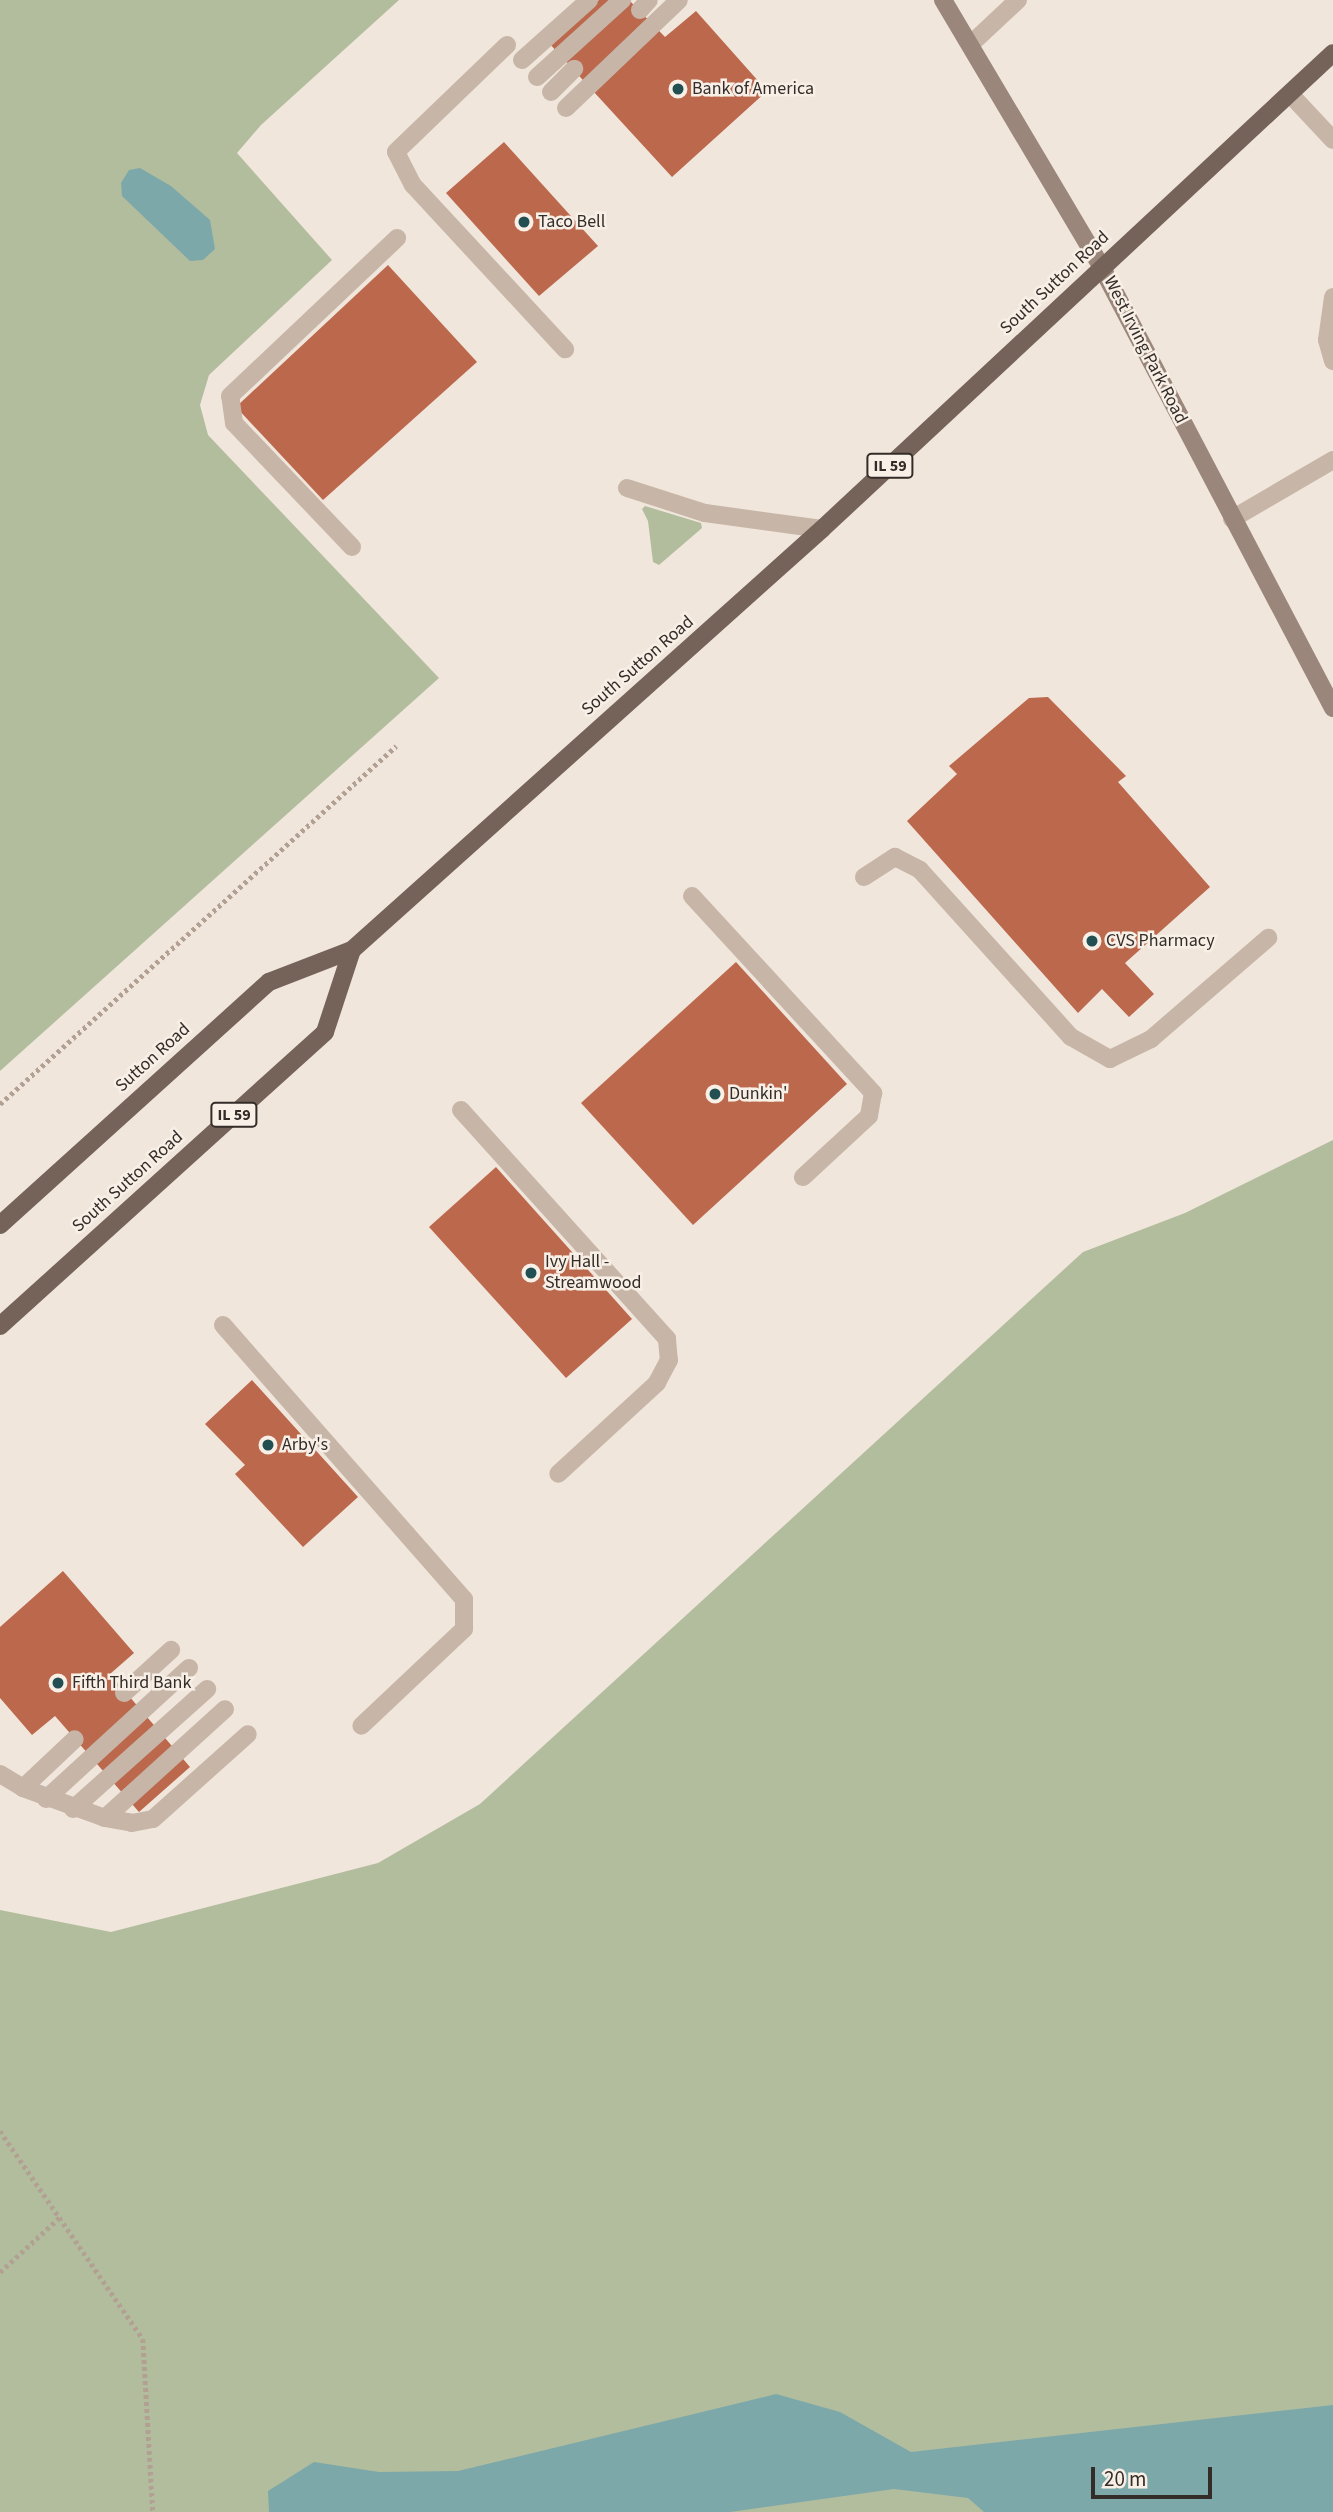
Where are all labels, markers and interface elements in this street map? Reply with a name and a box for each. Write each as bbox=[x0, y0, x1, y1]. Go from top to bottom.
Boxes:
place label: Bank of America bbox=[692, 78, 814, 100]
marker: Bank of America bbox=[670, 81, 686, 97]
place label: Taco Bell bbox=[538, 211, 605, 233]
marker: Taco Bell bbox=[516, 214, 532, 230]
street label: South Sutton Road bbox=[996, 227, 1114, 339]
street label: West Irving Park Road bbox=[1098, 273, 1192, 427]
road number: IL 59 bbox=[866, 453, 914, 478]
street label: South Sutton Road bbox=[578, 611, 698, 721]
place label: CVS Pharmacy bbox=[1106, 930, 1215, 952]
marker: CVS Pharmacy bbox=[1084, 933, 1100, 949]
street label: Sutton Road bbox=[111, 1019, 195, 1097]
place label: Dunkin' bbox=[729, 1083, 787, 1105]
marker: Dunkin' bbox=[707, 1086, 723, 1102]
road number: IL 59 bbox=[210, 1102, 258, 1128]
street label: South Sutton Road bbox=[68, 1127, 188, 1237]
place label: Ivy Hall - Streamwood bbox=[545, 1252, 641, 1294]
marker: Ivy Hall - Streamwood bbox=[523, 1265, 539, 1281]
place label: Arby's bbox=[282, 1434, 328, 1456]
marker: Arby's bbox=[260, 1437, 276, 1453]
place label: Fifth Third Bank bbox=[72, 1672, 191, 1694]
marker: Fifth Third Bank bbox=[50, 1675, 66, 1691]
scale bar bbox=[1095, 2452, 1216, 2496]
text: 20 m bbox=[1104, 2464, 1146, 2494]

